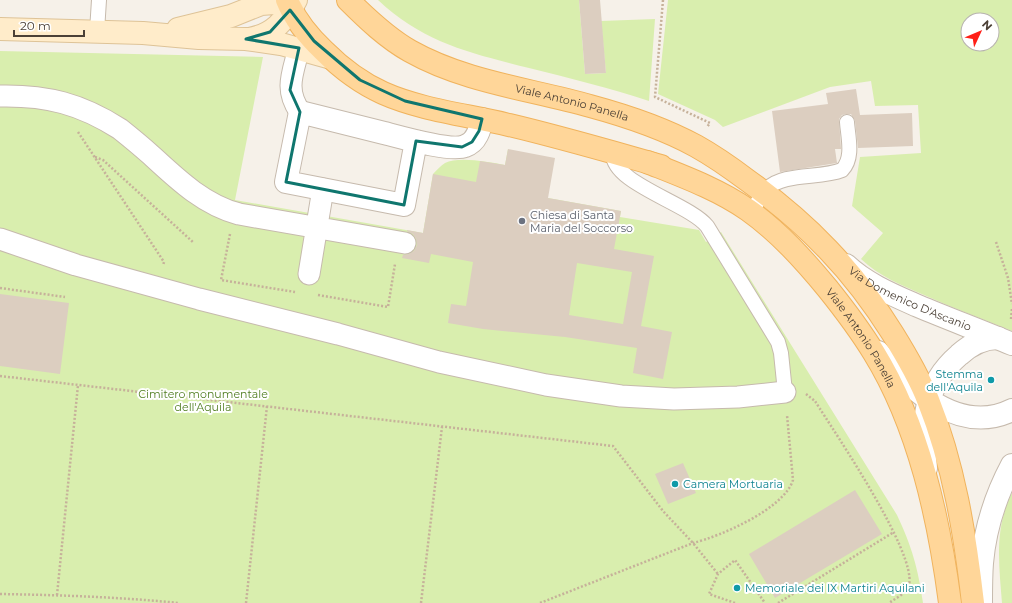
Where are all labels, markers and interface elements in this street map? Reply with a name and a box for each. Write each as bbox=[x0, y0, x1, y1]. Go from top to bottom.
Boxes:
scale bar bbox=[14, 12, 84, 38]
north arrow bbox=[960, 12, 1000, 52]
text: N bbox=[979, 17, 995, 33]
text: 20 m bbox=[20, 18, 51, 33]
street label: Viale Antonio Panella bbox=[514, 81, 631, 124]
place label: Chiesa di Santa Maria del Soccorso bbox=[530, 208, 633, 235]
marker: Chiesa di Santa Maria del Soccorso bbox=[517, 216, 527, 226]
street label: Via Domenico D'Ascanio bbox=[846, 263, 973, 334]
street label: Viale Antonio Panella bbox=[823, 285, 899, 390]
place label: Stemma dell'Aquila bbox=[926, 367, 983, 394]
marker: Stemma dell'Aquila bbox=[986, 375, 996, 385]
park label: Cimitero monumentale dell'Aquila bbox=[138, 387, 268, 414]
place label: Camera Mortuaria bbox=[683, 477, 783, 491]
marker: Camera Mortuaria bbox=[670, 479, 680, 489]
place label: Memoriale dei IX Martiri Aquilani bbox=[745, 581, 925, 595]
marker: Memoriale dei IX Martiri Aquilani bbox=[732, 583, 742, 593]

